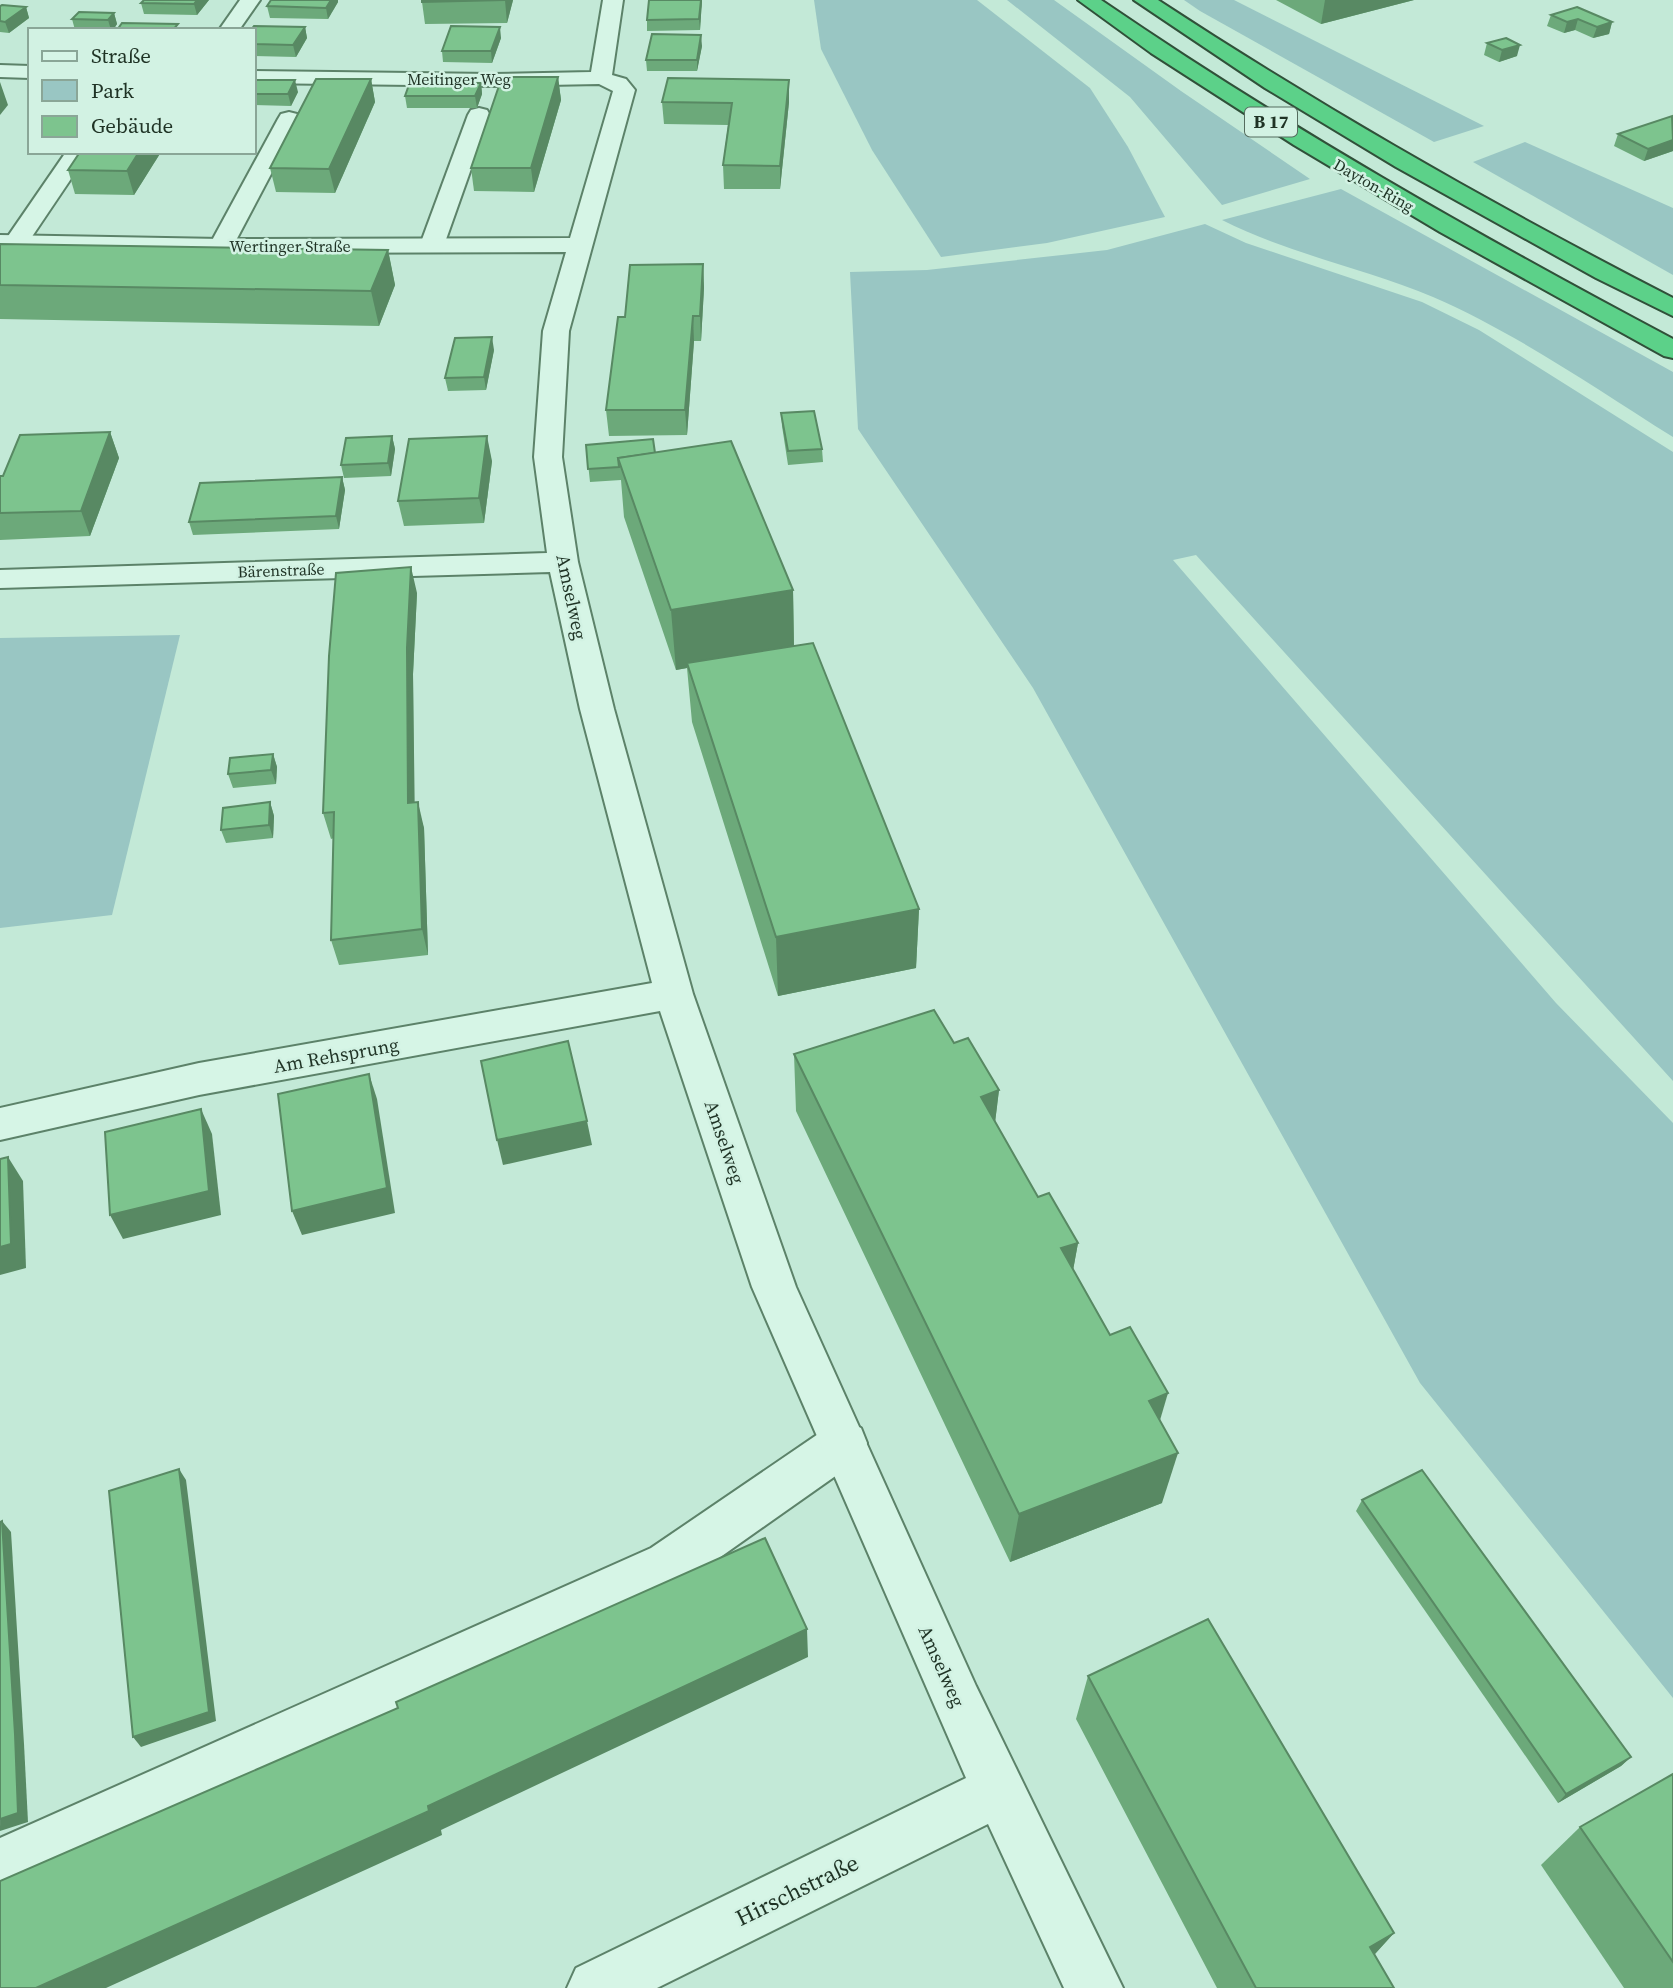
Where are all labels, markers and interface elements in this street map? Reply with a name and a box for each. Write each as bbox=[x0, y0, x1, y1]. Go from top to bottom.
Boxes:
legend bbox=[28, 28, 256, 154]
text: Straße bbox=[91, 41, 151, 70]
street label: Meitinger Weg bbox=[407, 68, 511, 90]
text: Park bbox=[91, 76, 135, 105]
road number: B 17 bbox=[1245, 107, 1297, 136]
text: Gebäude bbox=[91, 111, 173, 140]
street label: Dayton-Ring bbox=[1330, 153, 1418, 217]
street label: Wertinger Straße bbox=[229, 235, 351, 257]
street label: Amselweg bbox=[550, 552, 594, 642]
street label: Bärenstraße bbox=[237, 557, 325, 583]
street label: Am Rehsprung bbox=[271, 1031, 401, 1079]
street label: Amselweg bbox=[699, 1097, 751, 1187]
street label: Amselweg bbox=[913, 1621, 972, 1711]
street label: Hirschstraße bbox=[730, 1846, 864, 1934]

